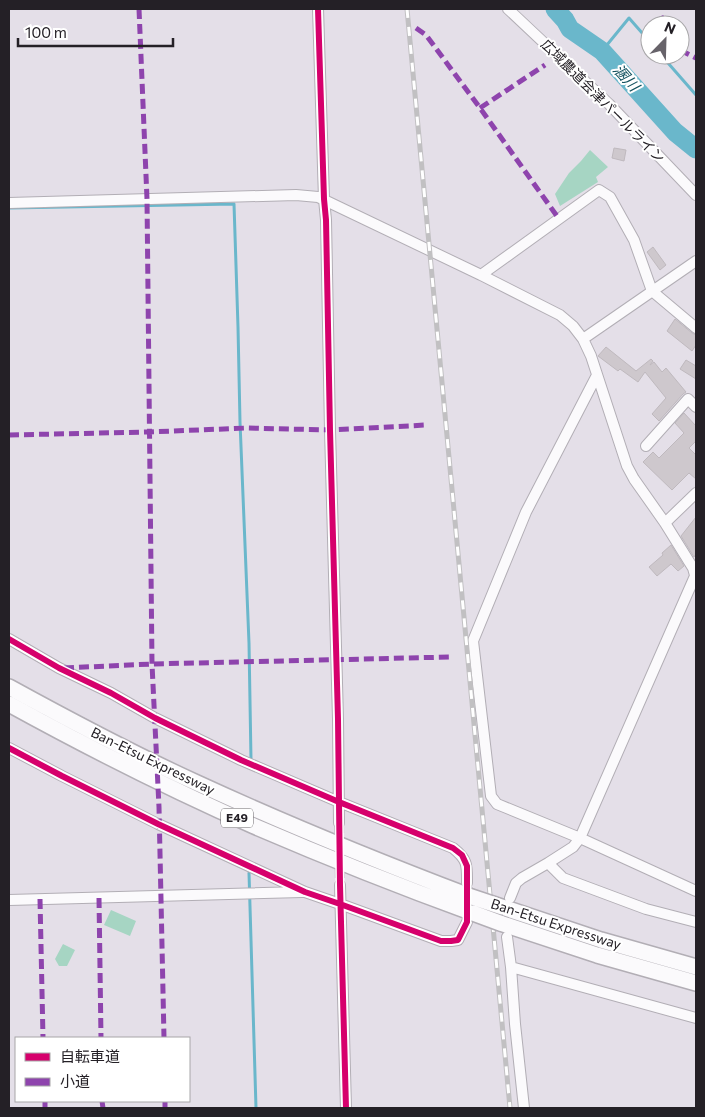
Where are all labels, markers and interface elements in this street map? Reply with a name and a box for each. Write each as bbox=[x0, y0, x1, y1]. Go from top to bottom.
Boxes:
scale bar bbox=[18, 15, 172, 47]
north arrow bbox=[640, 15, 690, 65]
text: N bbox=[662, 18, 678, 37]
text: 100 m bbox=[25, 23, 67, 41]
street label: 広域農道会津パールライン bbox=[538, 35, 669, 166]
water label: 溷川 bbox=[610, 60, 645, 96]
street label: Ban-Etsu Expressway bbox=[88, 723, 218, 798]
road number: E49 bbox=[221, 808, 253, 828]
street label: Ban-Etsu Expressway bbox=[489, 894, 623, 953]
legend bbox=[15, 1037, 190, 1102]
text: 自転車道 bbox=[60, 1047, 120, 1065]
text: 小道 bbox=[60, 1072, 90, 1090]

